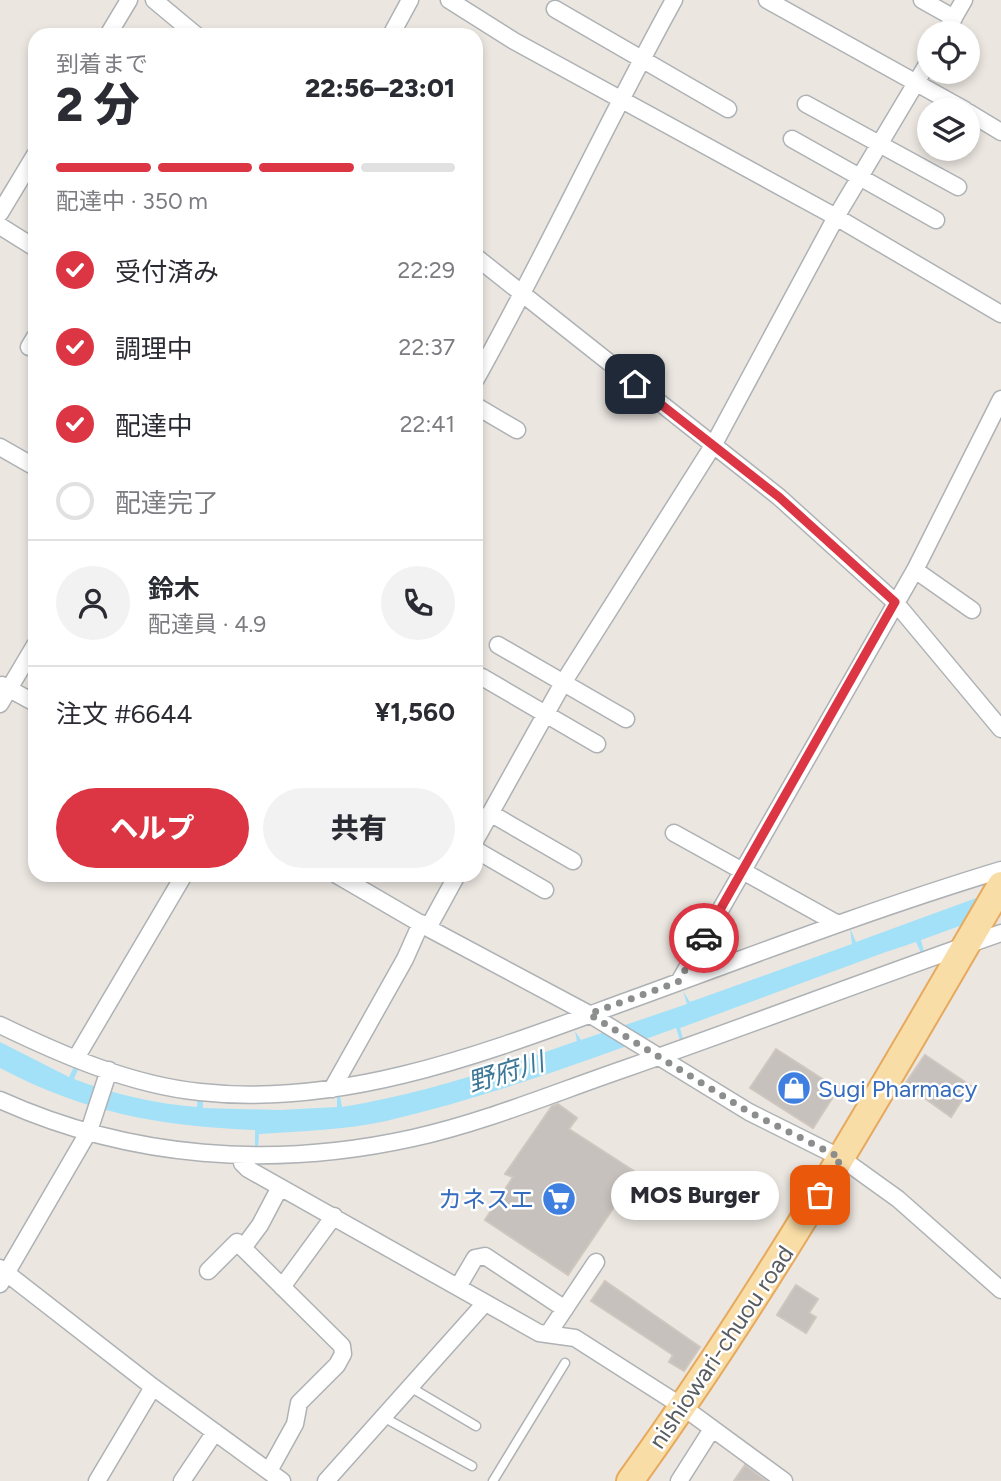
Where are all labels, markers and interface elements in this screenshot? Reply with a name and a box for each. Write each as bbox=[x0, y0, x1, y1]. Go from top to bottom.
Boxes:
map controls bbox=[917, 21, 980, 161]
button: locate bbox=[917, 21, 980, 84]
text: 到着まで bbox=[56, 50, 148, 78]
text: 22:56–23:01 bbox=[305, 72, 455, 104]
text: 2 分 bbox=[56, 77, 140, 133]
button: layers bbox=[917, 98, 980, 161]
text: 配達中 · 350 m bbox=[56, 187, 208, 215]
icon: check bbox=[56, 251, 94, 289]
text: 受付済み bbox=[115, 256, 219, 288]
text: 22:29 bbox=[398, 256, 455, 284]
icon: check bbox=[56, 328, 94, 366]
text: 調理中 bbox=[115, 333, 193, 365]
text: 22:37 bbox=[399, 333, 455, 361]
pin bbox=[605, 354, 665, 414]
icon: home bbox=[616, 365, 654, 403]
icon: check bbox=[56, 405, 94, 443]
text: 配達中 bbox=[115, 410, 193, 442]
text: 22:41 bbox=[400, 410, 455, 438]
text: 配達完了 bbox=[115, 487, 219, 519]
button: person bbox=[56, 566, 130, 640]
button: phone bbox=[381, 566, 455, 640]
text: 鈴木 bbox=[148, 573, 200, 605]
text: 配達員 · 4.9 bbox=[148, 610, 266, 638]
text: ¥1,560 bbox=[375, 696, 455, 728]
text: 注文 #6644 bbox=[56, 698, 193, 730]
button: ヘルプ bbox=[56, 788, 249, 868]
button: 共有 bbox=[263, 788, 455, 868]
courier bbox=[669, 903, 739, 973]
icon: car bbox=[685, 919, 723, 957]
water label: 野府川 bbox=[464, 1044, 551, 1099]
shop icon: Sugi Pharmacy bbox=[775, 1069, 813, 1107]
place label: Sugi Pharmacy bbox=[818, 1074, 978, 1103]
pin bbox=[790, 1165, 850, 1225]
callout: MOS Burger bbox=[610, 1170, 778, 1220]
icon: bag bbox=[801, 1176, 839, 1214]
supermarket icon: カネスエ bbox=[540, 1180, 578, 1218]
text: MOS Burger bbox=[630, 1181, 760, 1209]
place label: カネスエ bbox=[438, 1185, 534, 1214]
street label: nishiowari-chuou road bbox=[642, 1240, 800, 1454]

